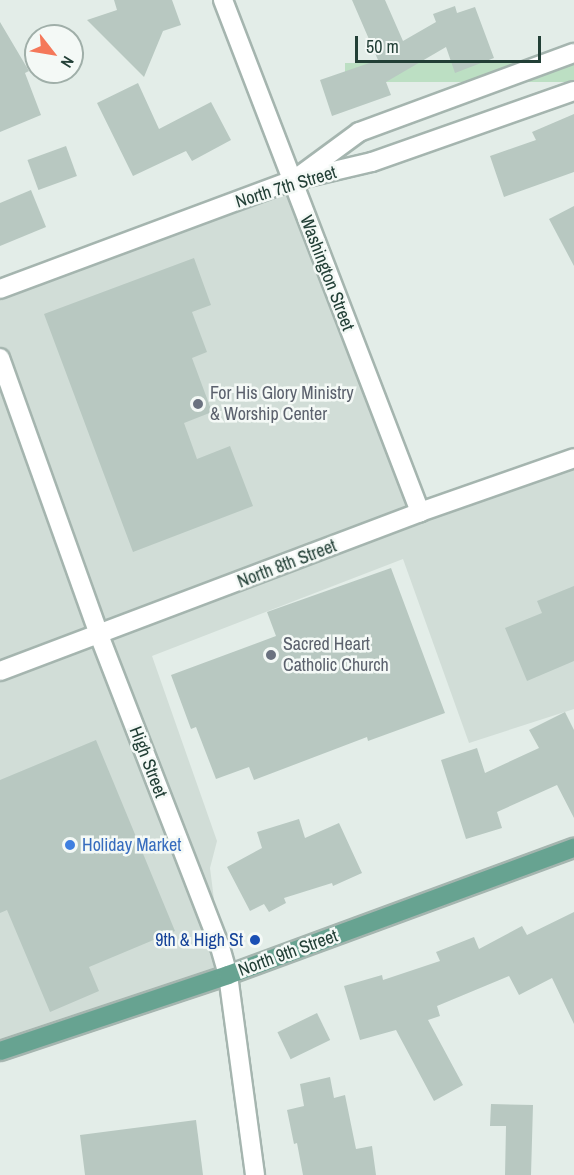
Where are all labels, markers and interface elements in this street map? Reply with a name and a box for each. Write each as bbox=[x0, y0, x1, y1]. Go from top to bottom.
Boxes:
north arrow bbox=[24, 24, 84, 84]
scale bar bbox=[358, 24, 544, 62]
text: 50 m bbox=[366, 34, 399, 59]
text: N bbox=[56, 53, 80, 72]
street label: North 7th Street bbox=[233, 161, 339, 213]
street label: Washington Street bbox=[295, 212, 359, 334]
place label: For His Glory Ministry & Worship Center bbox=[210, 383, 354, 426]
marker: For His Glory Ministry & Worship Center bbox=[191, 397, 205, 411]
street label: North 8th Street bbox=[234, 535, 340, 593]
place label: Sacred Heart Catholic Church bbox=[283, 634, 389, 676]
marker: Sacred Heart Catholic Church bbox=[264, 648, 278, 662]
street label: High Street bbox=[125, 723, 171, 801]
place label: Holiday Market bbox=[82, 834, 181, 856]
marker: Holiday Market bbox=[63, 838, 77, 852]
street label: North 9th Street bbox=[235, 925, 341, 981]
place label: 9th & High St bbox=[155, 929, 243, 951]
marker: 9th & High St bbox=[248, 933, 262, 947]

